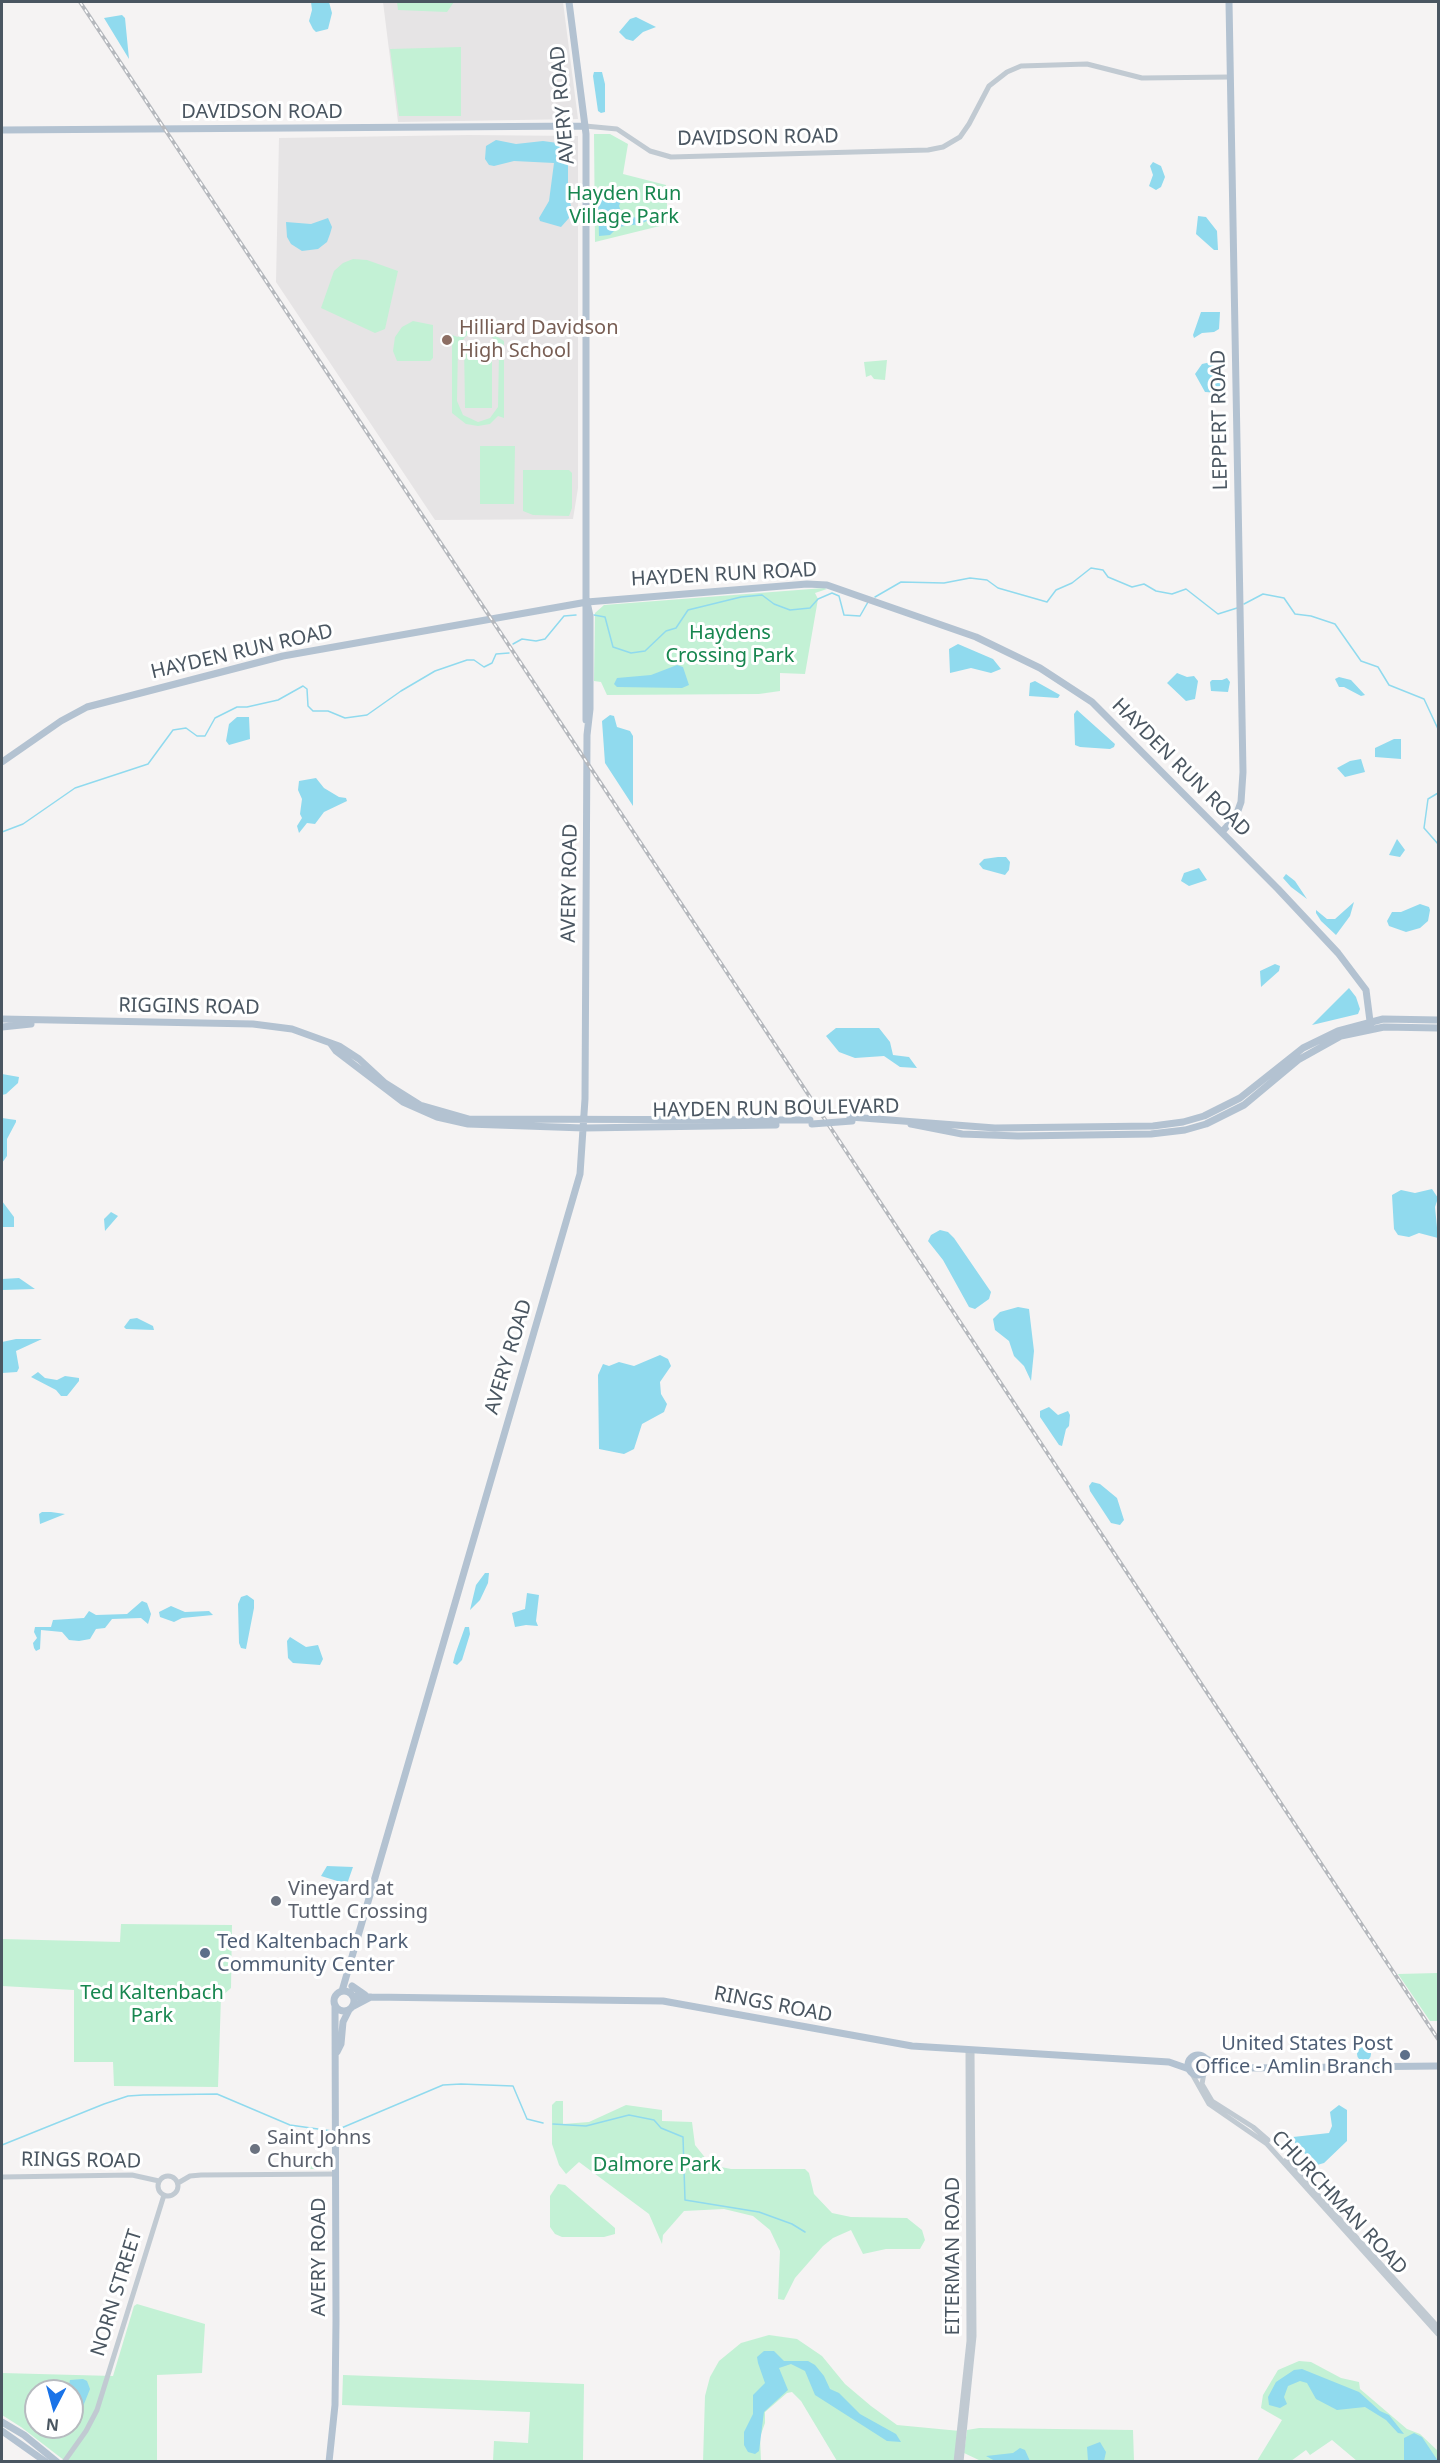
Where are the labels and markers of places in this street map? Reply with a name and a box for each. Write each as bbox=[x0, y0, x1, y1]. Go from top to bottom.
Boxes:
place label: Hilliard Davidson High School bbox=[459, 316, 619, 363]
marker: Hilliard Davidson High School bbox=[440, 333, 454, 347]
place label: Vineyard at Tuttle Crossing bbox=[288, 1877, 428, 1924]
marker: Vineyard at Tuttle Crossing bbox=[269, 1894, 283, 1908]
place label: Ted Kaltenbach Park Community Center bbox=[217, 1930, 408, 1977]
marker: Ted Kaltenbach Park Community Center bbox=[198, 1946, 212, 1960]
place label: United States Post Office - Amlin Branch bbox=[1195, 2032, 1393, 2079]
marker: United States Post Office - Amlin Branch bbox=[1398, 2048, 1412, 2062]
place label: Saint Johns Church bbox=[267, 2126, 371, 2173]
marker: Saint Johns Church bbox=[248, 2142, 262, 2156]

